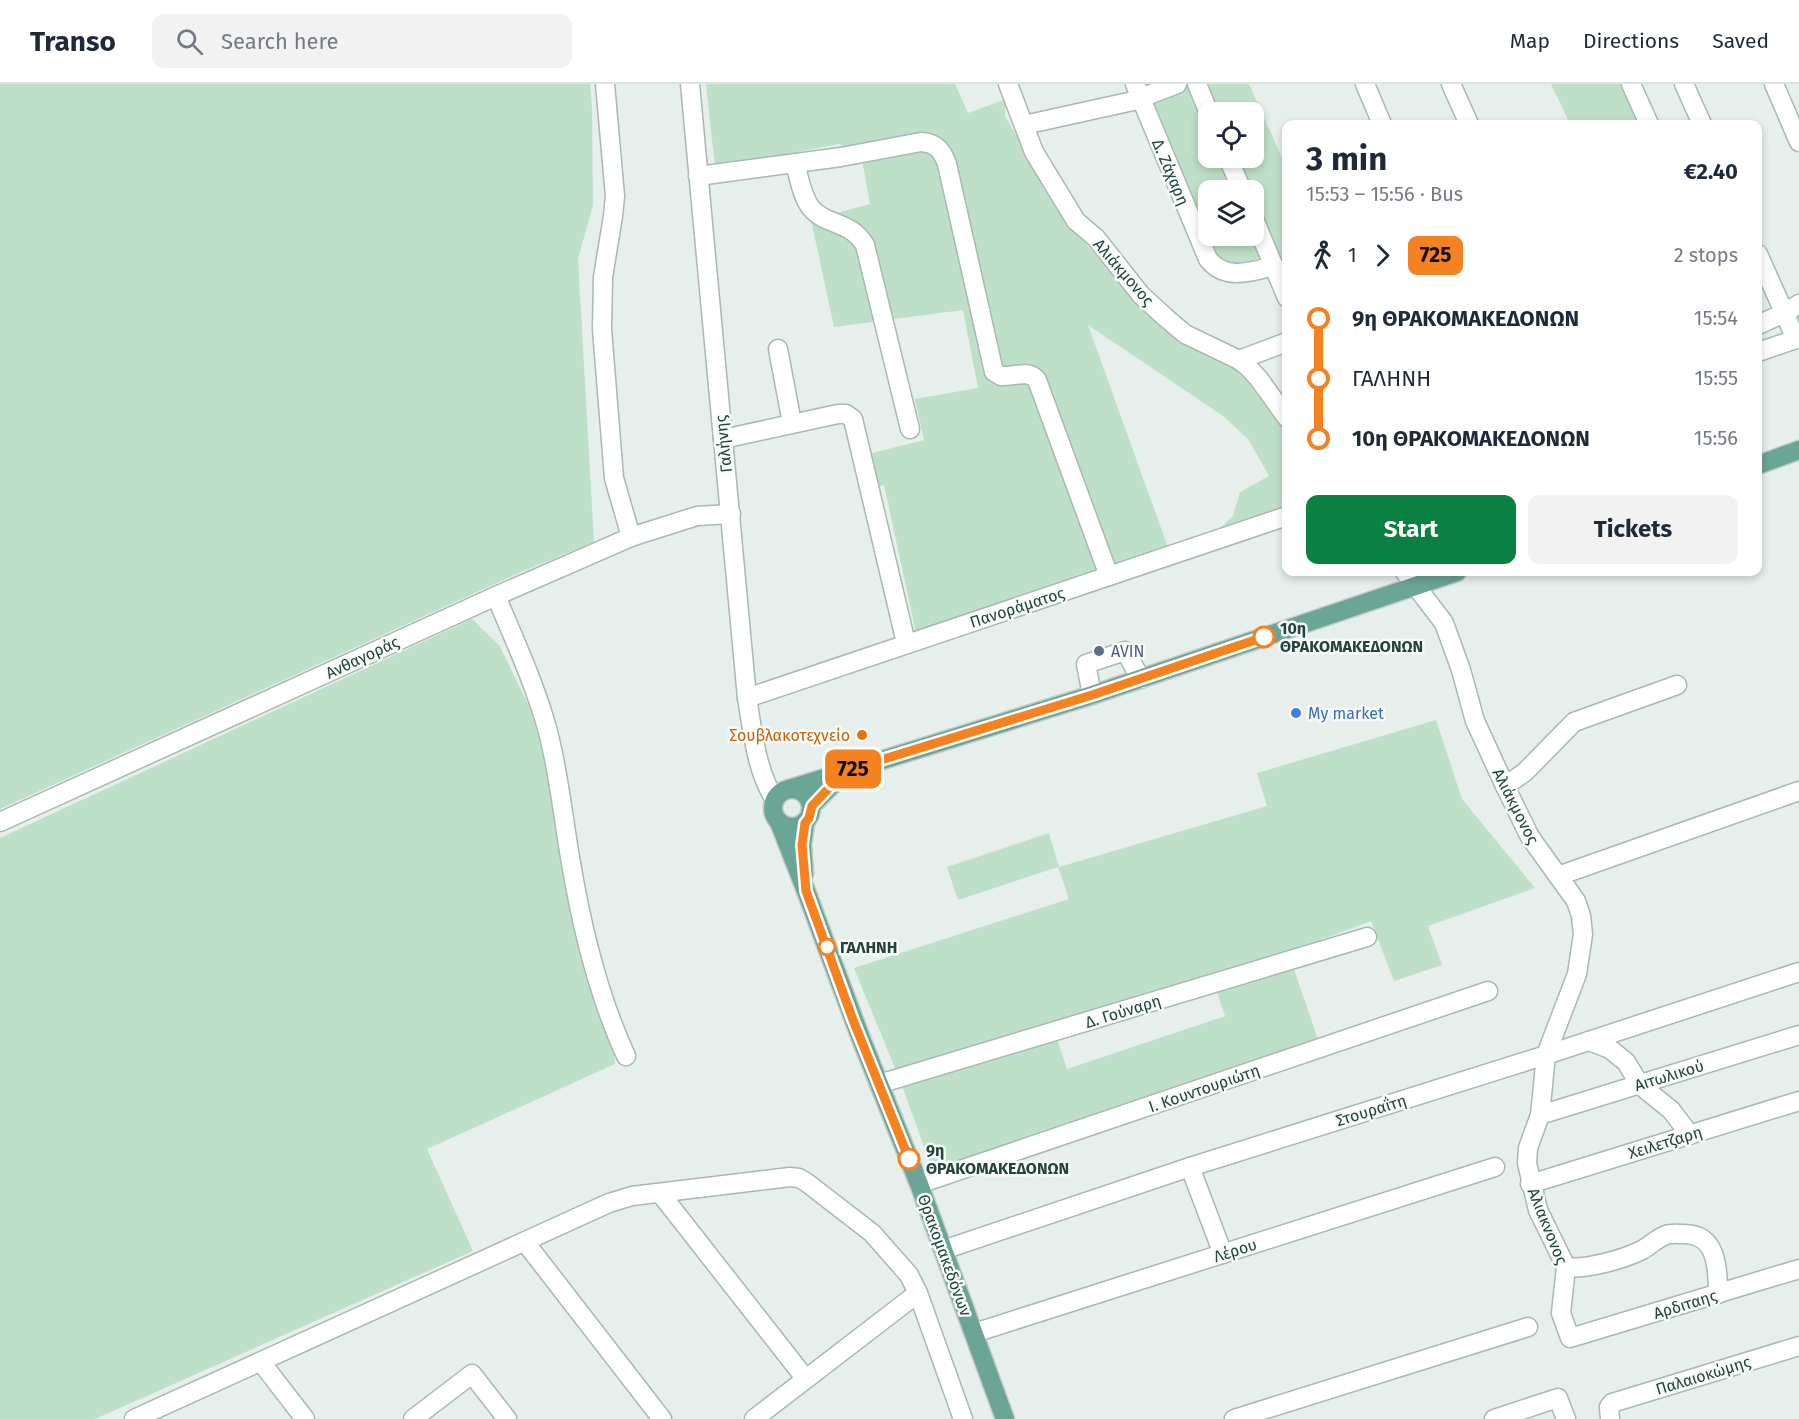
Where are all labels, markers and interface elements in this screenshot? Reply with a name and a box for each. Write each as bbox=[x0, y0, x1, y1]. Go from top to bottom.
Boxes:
search box bbox=[152, 14, 572, 68]
text: Transo bbox=[30, 25, 116, 58]
icon: search bbox=[173, 25, 206, 58]
text: Search here bbox=[221, 28, 338, 55]
text: Map bbox=[1510, 28, 1550, 54]
text: Directions bbox=[1583, 28, 1679, 54]
text: Saved bbox=[1712, 28, 1769, 54]
map controls bbox=[1198, 102, 1264, 246]
button: locate bbox=[1198, 102, 1264, 168]
street label: Δ. Ζάχαρη bbox=[1148, 136, 1193, 208]
text: 3 min bbox=[1306, 139, 1387, 179]
text: €2.40 bbox=[1684, 158, 1738, 185]
button: layers bbox=[1198, 180, 1264, 246]
text: 15:53 – 15:56 · Bus bbox=[1306, 182, 1463, 206]
street label: Αλιάκμονος bbox=[1089, 235, 1158, 310]
icon: walk bbox=[1306, 239, 1339, 272]
icon: forward bbox=[1366, 239, 1399, 272]
text: 725 bbox=[1420, 242, 1451, 268]
text: 1 bbox=[1348, 243, 1357, 267]
text: 2 stops bbox=[1674, 243, 1738, 267]
text: 9η ΘΡΑΚΟΜΑΚΕΔΟΝΩΝ bbox=[1352, 305, 1579, 332]
text: 15:54 bbox=[1694, 306, 1738, 330]
text: ΓΑΛΗΝΗ bbox=[1352, 365, 1431, 392]
text: 15:55 bbox=[1695, 366, 1738, 390]
street label: Γαλήνης bbox=[711, 414, 736, 474]
text: 10η ΘΡΑΚΟΜΑΚΕΔΟΝΩΝ bbox=[1352, 425, 1590, 452]
text: 15:56 bbox=[1694, 426, 1738, 450]
button: Start bbox=[1306, 495, 1516, 564]
button: Tickets bbox=[1528, 495, 1738, 564]
street label: Πανοράματος bbox=[967, 583, 1067, 632]
place label: 10η ΘΡΑΚΟΜΑΚΕΔΟΝΩΝ bbox=[1280, 619, 1423, 656]
marker: 10η ΘΡΑΚΟΜΑΚΕΔΟΝΩΝ bbox=[1253, 626, 1275, 648]
street label: Ανθαγοράς bbox=[323, 632, 402, 683]
place label: AVIN bbox=[1111, 642, 1145, 661]
marker: AVIN bbox=[1092, 644, 1106, 658]
place label: My market bbox=[1308, 704, 1384, 723]
marker: My market bbox=[1289, 706, 1303, 720]
place label: Σουβλακοτεχνείο bbox=[729, 726, 850, 745]
marker: Σουβλακοτεχνείο bbox=[855, 728, 869, 742]
line badge: 725 bbox=[818, 750, 888, 788]
text: 725 bbox=[837, 756, 869, 782]
street label: Αλιάκμονος bbox=[1488, 765, 1543, 848]
marker: ΓΑΛΗΝΗ bbox=[818, 938, 836, 956]
place label: ΓΑΛΗΝΗ bbox=[840, 938, 897, 957]
street label: Δ. Γούναρη bbox=[1083, 991, 1163, 1032]
street label: Αιτωλικού bbox=[1632, 1056, 1706, 1095]
street label: Ι. Κουντουριώτη bbox=[1146, 1061, 1262, 1116]
street label: Στουραΐτη bbox=[1333, 1090, 1409, 1130]
street label: Χειλετζαρη bbox=[1626, 1122, 1704, 1163]
place label: 9η ΘΡΑΚΟΜΑΚΕΔΟΝΩΝ bbox=[926, 1141, 1069, 1178]
marker: 9η ΘΡΑΚΟΜΑΚΕΔΟΝΩΝ bbox=[898, 1148, 920, 1170]
street label: Αλιακνονος bbox=[1524, 1185, 1572, 1268]
street label: Θρακομακεδόνων bbox=[914, 1192, 975, 1319]
street label: Λέρου bbox=[1211, 1235, 1259, 1266]
street label: Αρδιταης bbox=[1651, 1286, 1720, 1323]
street label: Παλαιοκώμης bbox=[1653, 1352, 1753, 1399]

